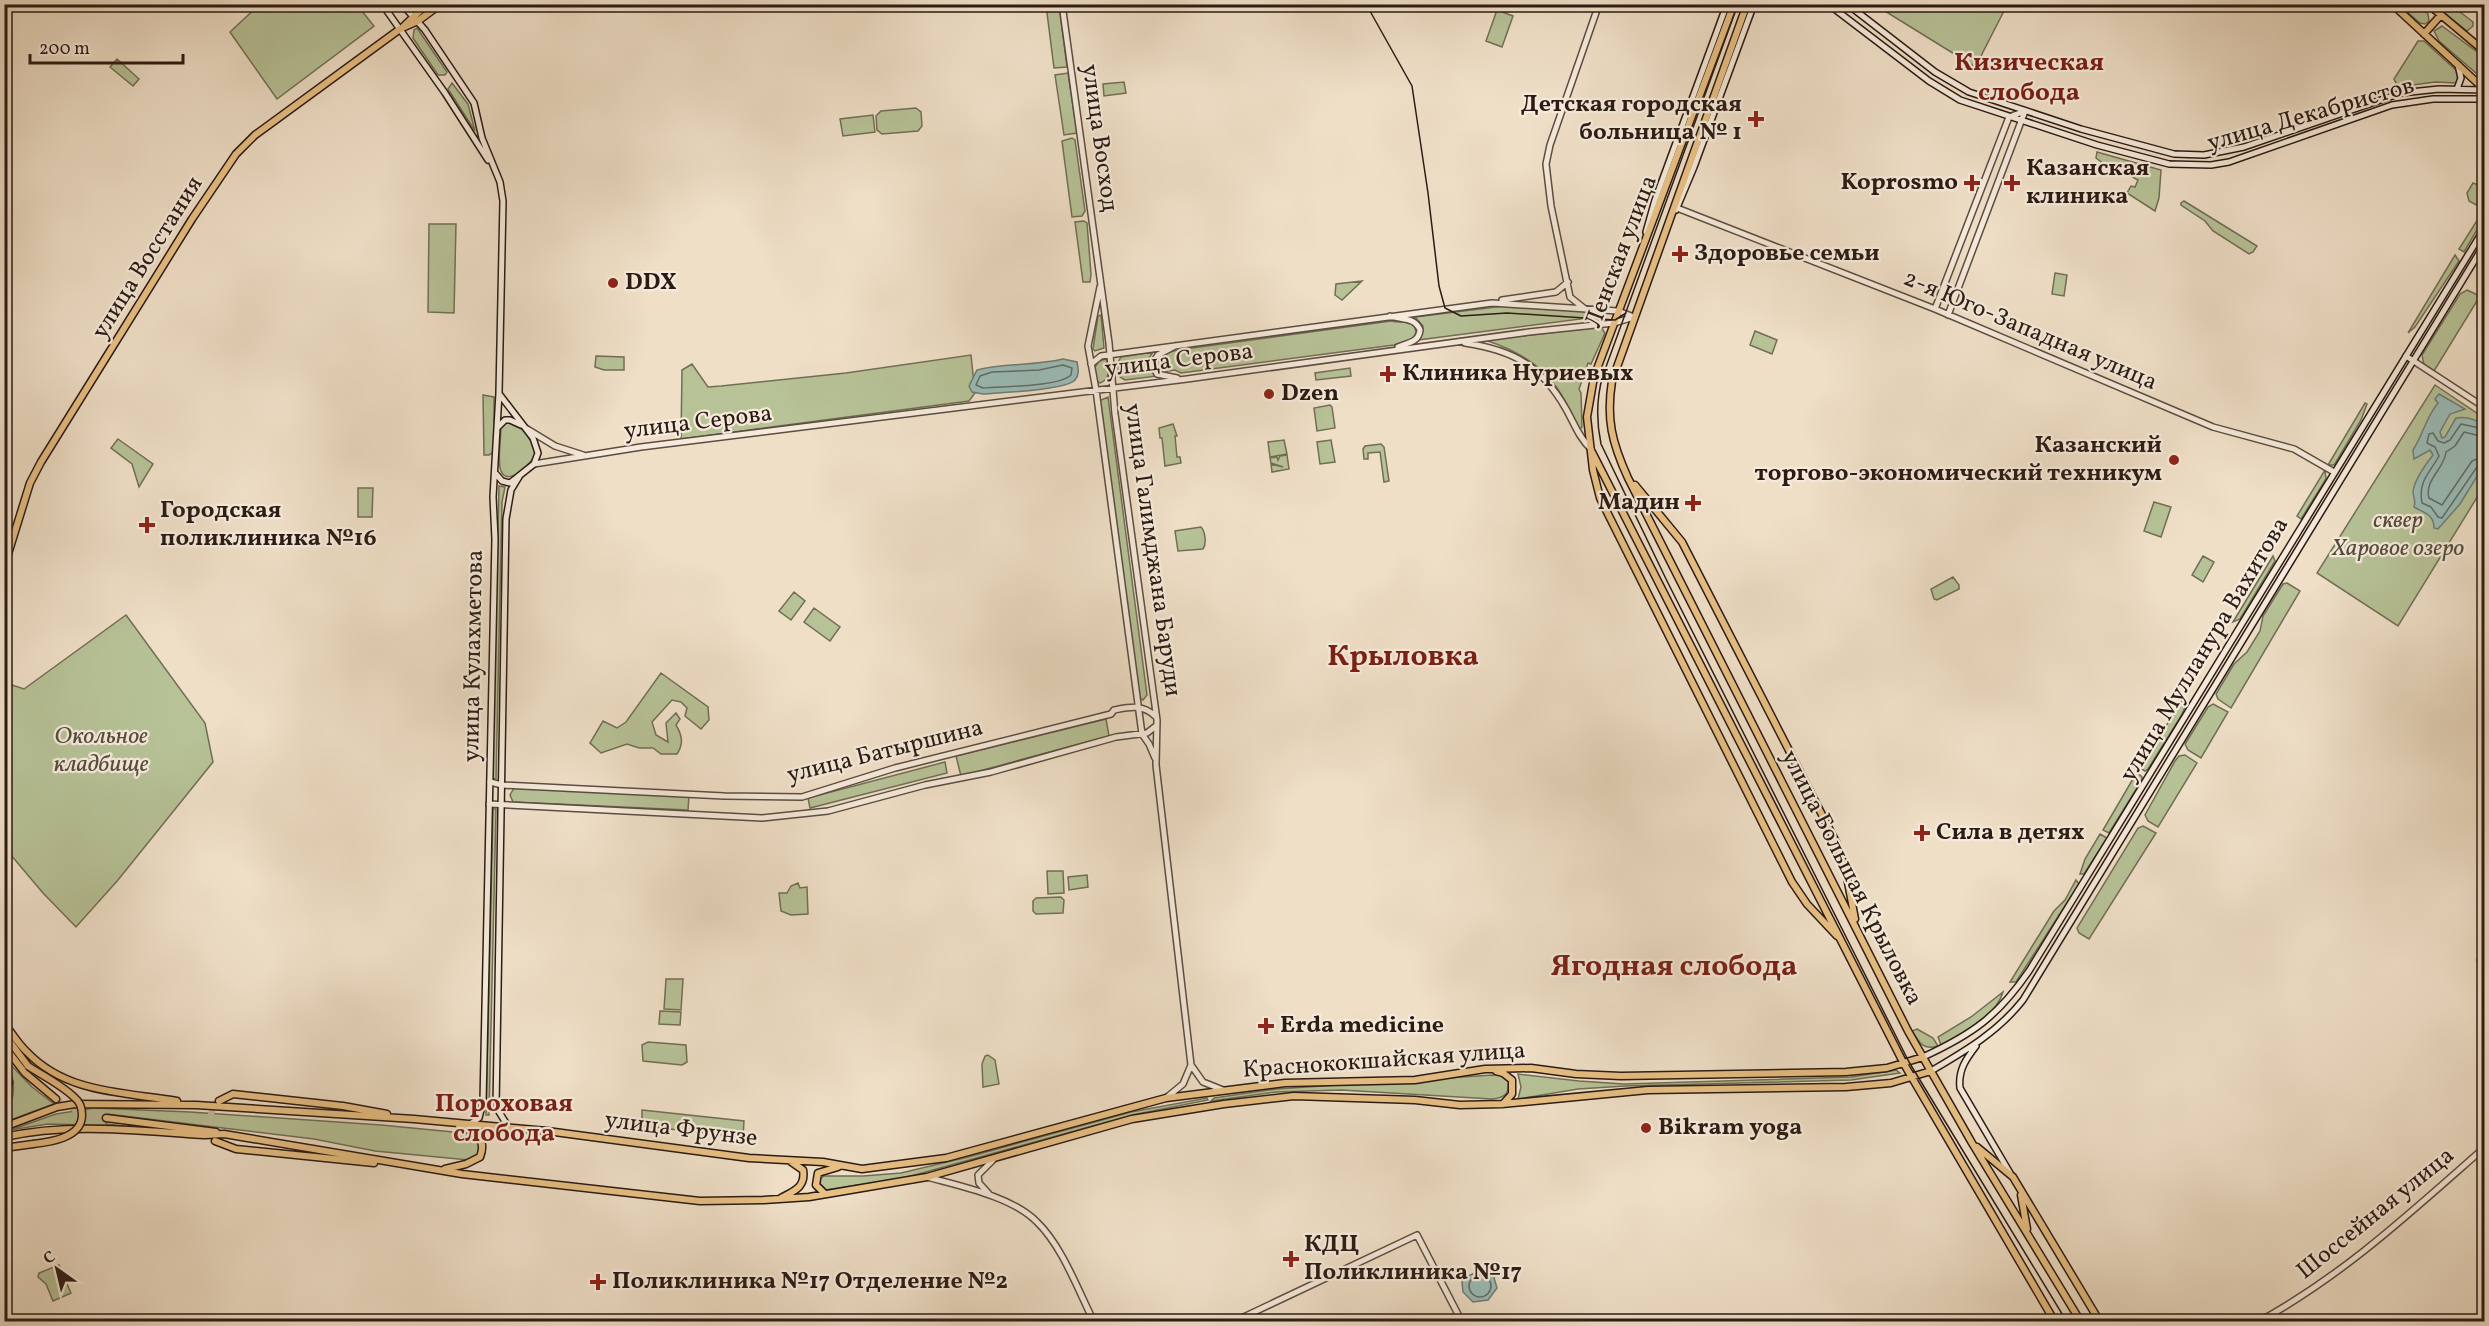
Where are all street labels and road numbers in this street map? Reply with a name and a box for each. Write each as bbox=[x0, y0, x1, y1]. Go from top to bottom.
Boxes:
street label: улица Восход bbox=[1072, 62, 1126, 214]
street label: улица Декабристов bbox=[2203, 69, 2419, 161]
street label: улица Восстания bbox=[84, 170, 212, 346]
street label: Ленская улица bbox=[1577, 171, 1667, 333]
street label: 2-я Юго-Западная улица bbox=[1898, 262, 2162, 400]
street label: улица Серова bbox=[1103, 335, 1255, 387]
street label: улица Серова bbox=[622, 397, 774, 449]
street label: улица Галимджана Баруди bbox=[1115, 401, 1189, 699]
street label: улица Мулланура Вахитова bbox=[2112, 511, 2298, 789]
street label: улица Кулахметова bbox=[455, 550, 493, 762]
street label: улица Батыршина bbox=[783, 711, 987, 793]
street label: улица Большая Крыловка bbox=[1772, 744, 1930, 1012]
street label: Краснококшайская улица bbox=[1241, 1034, 1527, 1088]
street label: улица Фрунзе bbox=[603, 1104, 759, 1156]
street label: Шоссейная улица bbox=[2290, 1140, 2462, 1288]

